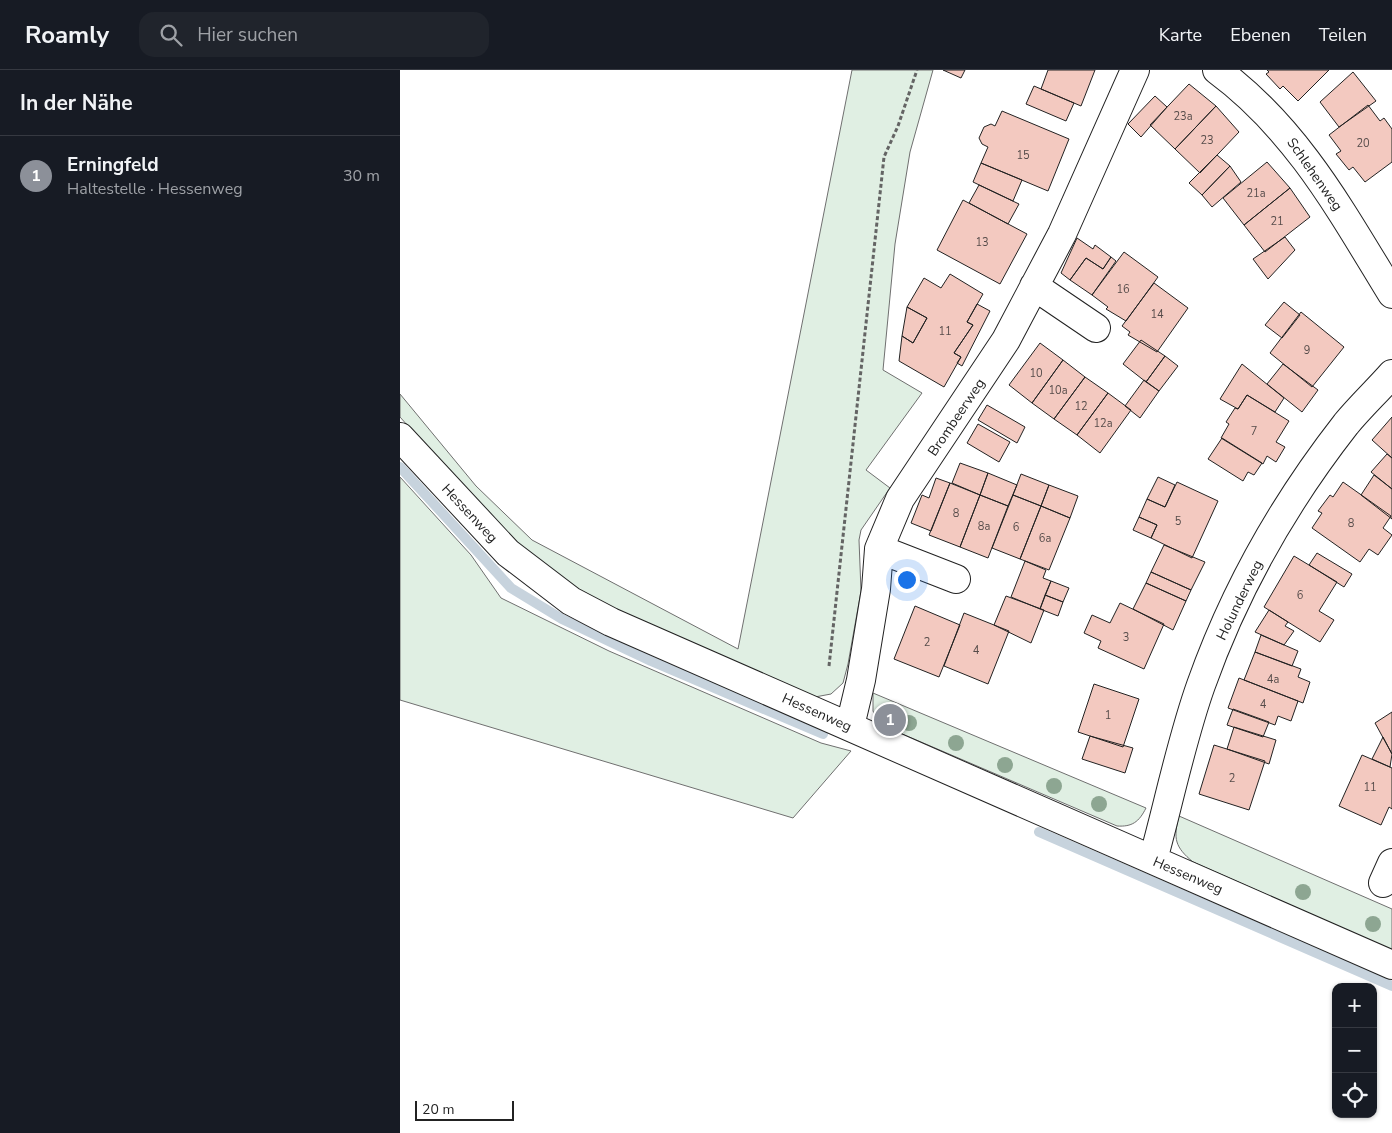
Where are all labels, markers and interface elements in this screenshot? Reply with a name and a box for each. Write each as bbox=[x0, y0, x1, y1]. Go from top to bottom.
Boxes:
search box bbox=[139, 12, 489, 57]
text: Roamly bbox=[25, 19, 109, 51]
icon: search bbox=[157, 21, 185, 49]
text: Hier suchen bbox=[197, 22, 298, 48]
text: Karte bbox=[1159, 23, 1202, 47]
text: Ebenen bbox=[1230, 23, 1291, 47]
text: Teilen bbox=[1319, 23, 1367, 47]
text: In der Nähe bbox=[20, 89, 133, 117]
house number: 23a bbox=[1173, 109, 1193, 124]
house number: 23 bbox=[1200, 133, 1214, 148]
street label: Schlehenweg bbox=[1282, 134, 1347, 215]
house number: 20 bbox=[1356, 136, 1370, 151]
house number: 15 bbox=[1016, 148, 1030, 163]
text: Erningfeld bbox=[67, 152, 159, 178]
text: 1 bbox=[31, 165, 41, 187]
text: 30 m bbox=[343, 165, 380, 187]
text: Haltestelle · Hessenweg bbox=[67, 178, 243, 200]
house number: 21a bbox=[1246, 186, 1266, 201]
house number: 21 bbox=[1270, 214, 1284, 229]
house number: 13 bbox=[975, 235, 989, 250]
house number: 16 bbox=[1116, 282, 1130, 297]
house number: 14 bbox=[1150, 307, 1164, 322]
house number: 11 bbox=[938, 324, 952, 339]
house number: 9 bbox=[1304, 343, 1310, 358]
house number: 10 bbox=[1029, 366, 1043, 381]
street label: Brombeerweg bbox=[923, 375, 989, 460]
house number: 10a bbox=[1048, 383, 1068, 398]
house number: 12 bbox=[1074, 399, 1088, 414]
house number: 12a bbox=[1093, 416, 1113, 431]
house number: 7 bbox=[1251, 424, 1257, 439]
street label: Hessenweg bbox=[437, 480, 502, 547]
house number: 8 bbox=[953, 506, 960, 521]
house number: 5 bbox=[1175, 514, 1182, 529]
house number: 8 bbox=[1348, 516, 1355, 531]
house number: 8a bbox=[978, 519, 990, 534]
house number: 6 bbox=[1013, 520, 1020, 535]
house number: 6a bbox=[1039, 531, 1051, 546]
street label: Holunderweg bbox=[1212, 557, 1267, 643]
your location bbox=[894, 567, 920, 593]
house number: 6 bbox=[1297, 588, 1304, 603]
house number: 3 bbox=[1123, 630, 1129, 645]
house number: 2 bbox=[924, 635, 930, 650]
house number: 4 bbox=[973, 643, 980, 658]
house number: 4a bbox=[1267, 672, 1279, 687]
street label: Hessenweg bbox=[779, 689, 855, 736]
house number: 4 bbox=[1260, 697, 1267, 712]
pin: 1 bbox=[874, 701, 906, 739]
house number: 1 bbox=[1105, 708, 1111, 723]
house number: 2 bbox=[1229, 771, 1235, 786]
house number: 11 bbox=[1363, 780, 1377, 795]
street label: Hessenweg bbox=[1150, 852, 1226, 899]
map controls bbox=[1332, 983, 1377, 1118]
button: + bbox=[1332, 983, 1377, 1028]
button: − bbox=[1332, 1028, 1377, 1073]
button: locate bbox=[1332, 1073, 1377, 1118]
scale bar bbox=[415, 1098, 514, 1121]
text: 20 m bbox=[422, 1100, 454, 1119]

